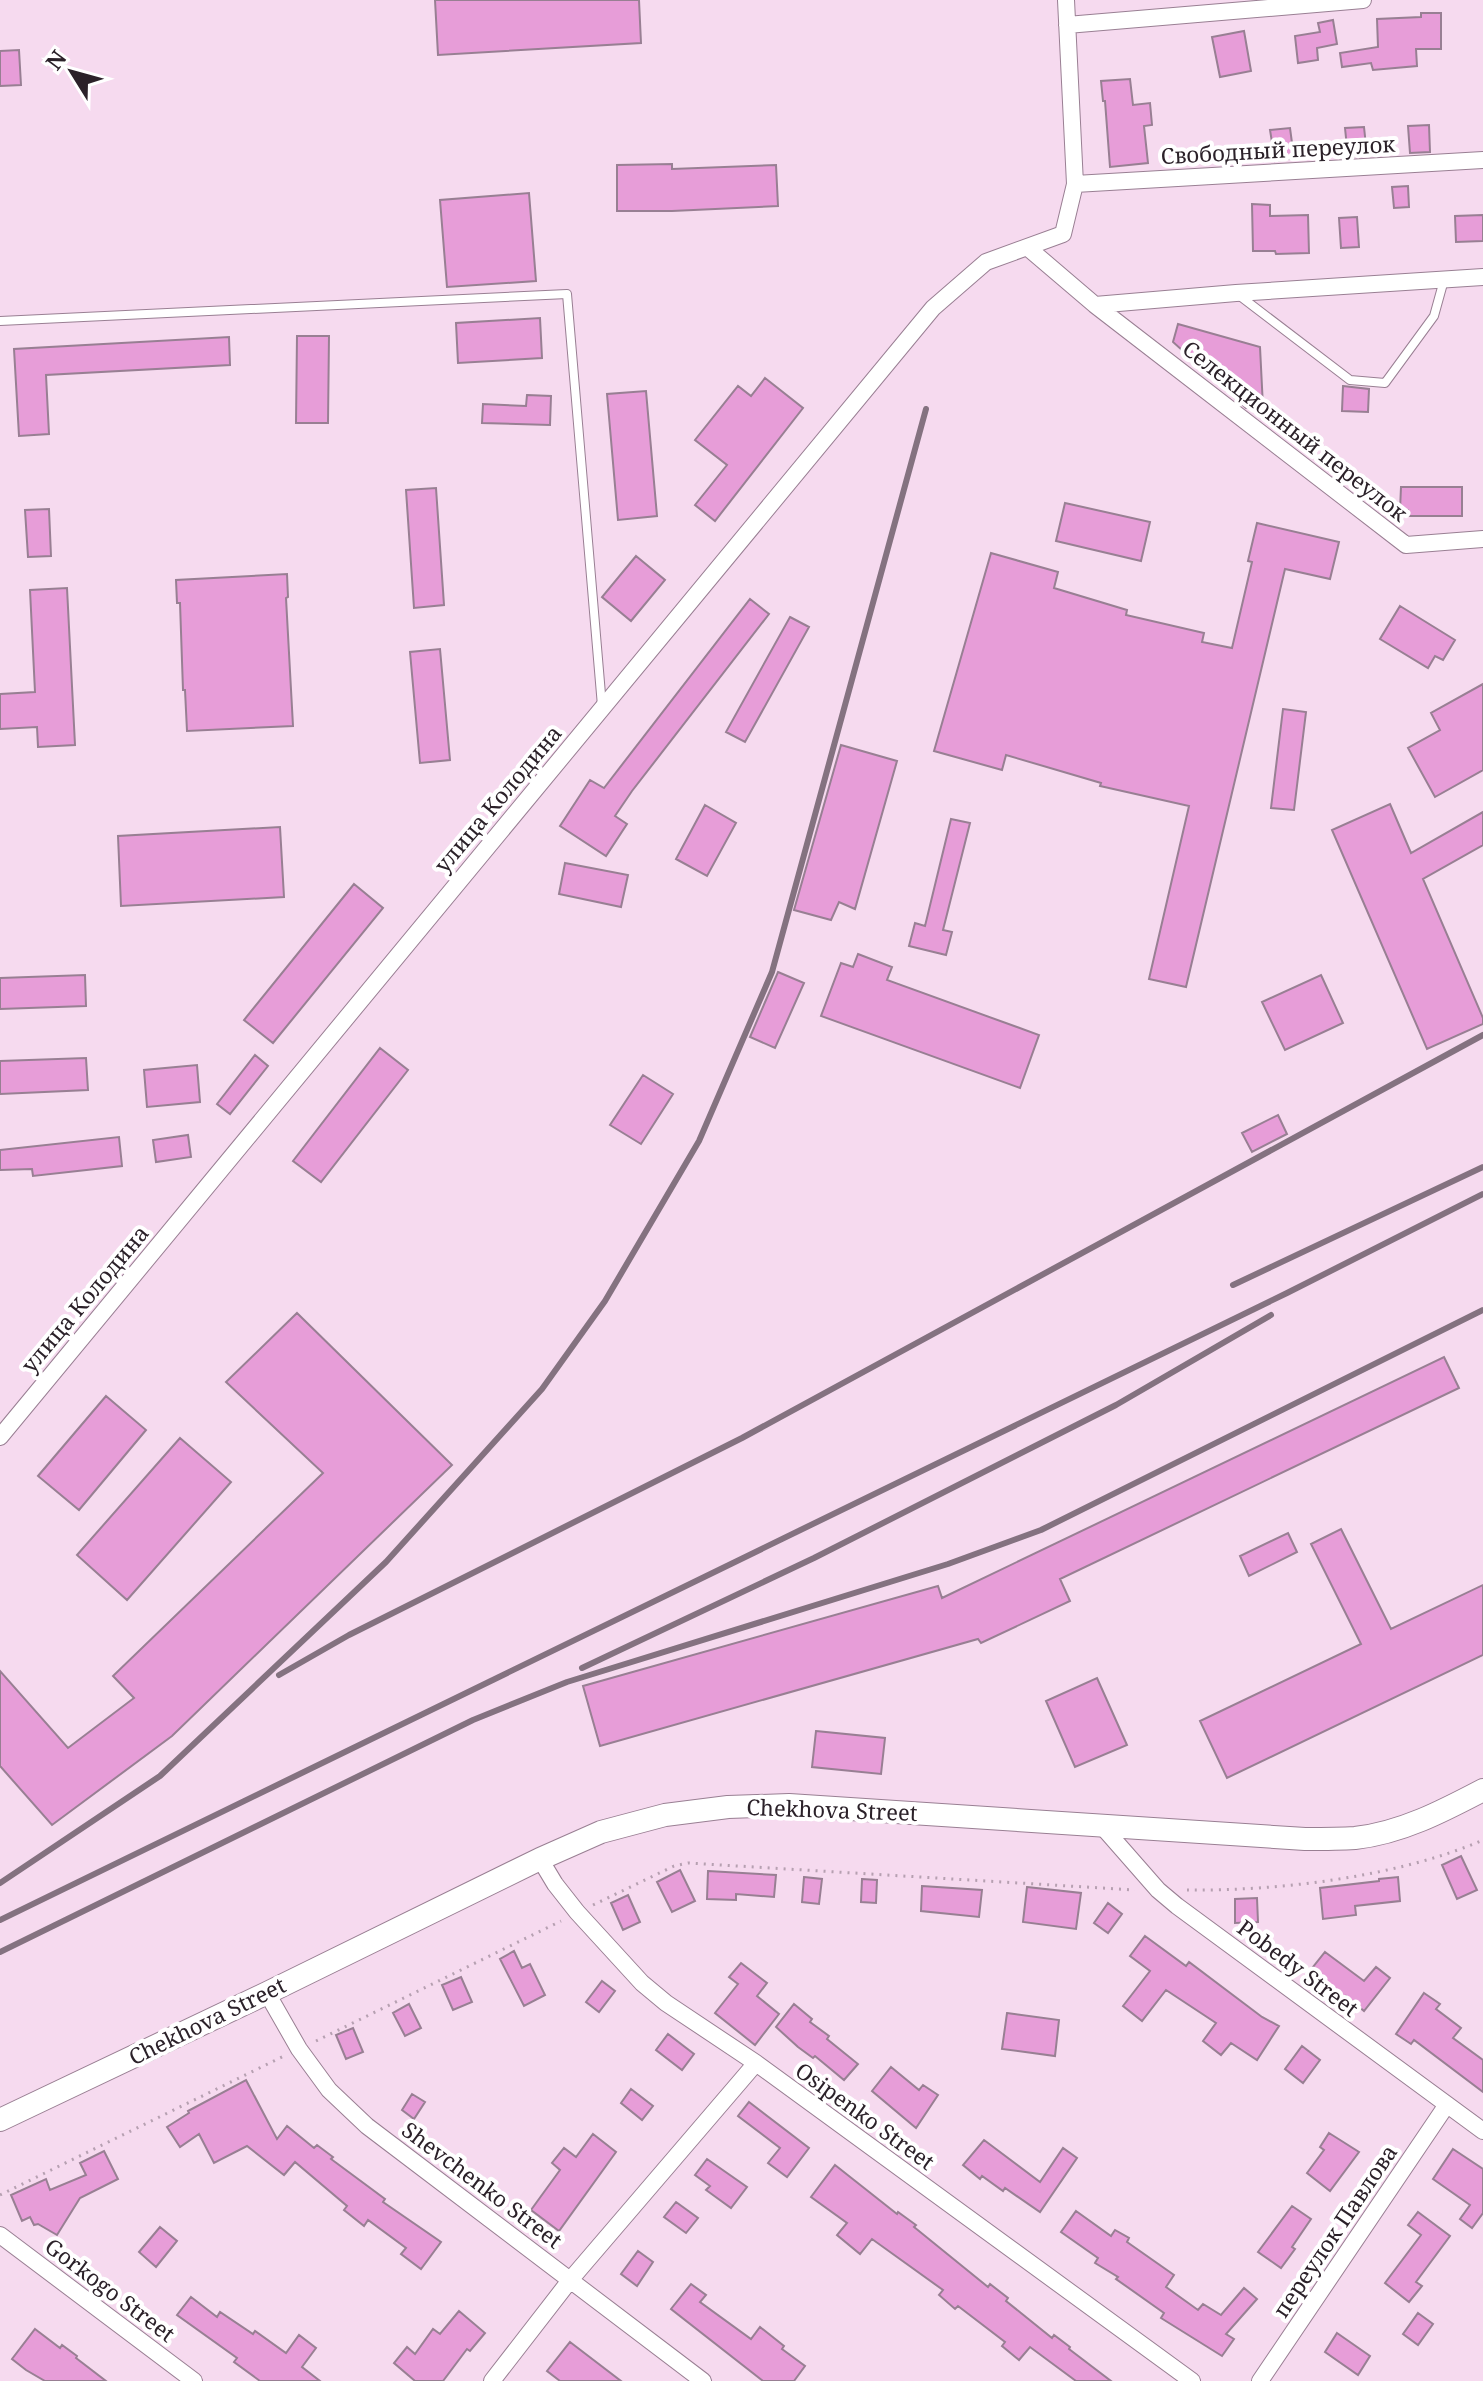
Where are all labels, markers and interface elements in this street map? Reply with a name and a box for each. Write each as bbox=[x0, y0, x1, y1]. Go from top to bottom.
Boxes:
north arrow bbox=[32, 32, 112, 112]
text: N bbox=[38, 43, 72, 75]
street label: Свободный переулок bbox=[1160, 128, 1397, 170]
street label: Селекционный переулок bbox=[1177, 333, 1415, 528]
street label: улица Колодина bbox=[427, 718, 568, 878]
street label: улица Колодина bbox=[14, 1218, 155, 1378]
street label: Chekhova Street bbox=[746, 1791, 918, 1827]
street label: Pobedy Street bbox=[1232, 1912, 1365, 2023]
street label: Chekhova Street bbox=[123, 1969, 290, 2071]
street label: Osipenko Street bbox=[790, 2055, 941, 2176]
street label: Shevchenko Street bbox=[396, 2114, 569, 2255]
street label: переулок Павлова bbox=[1265, 2138, 1403, 2323]
street label: Gorkogo Street bbox=[39, 2230, 182, 2348]

